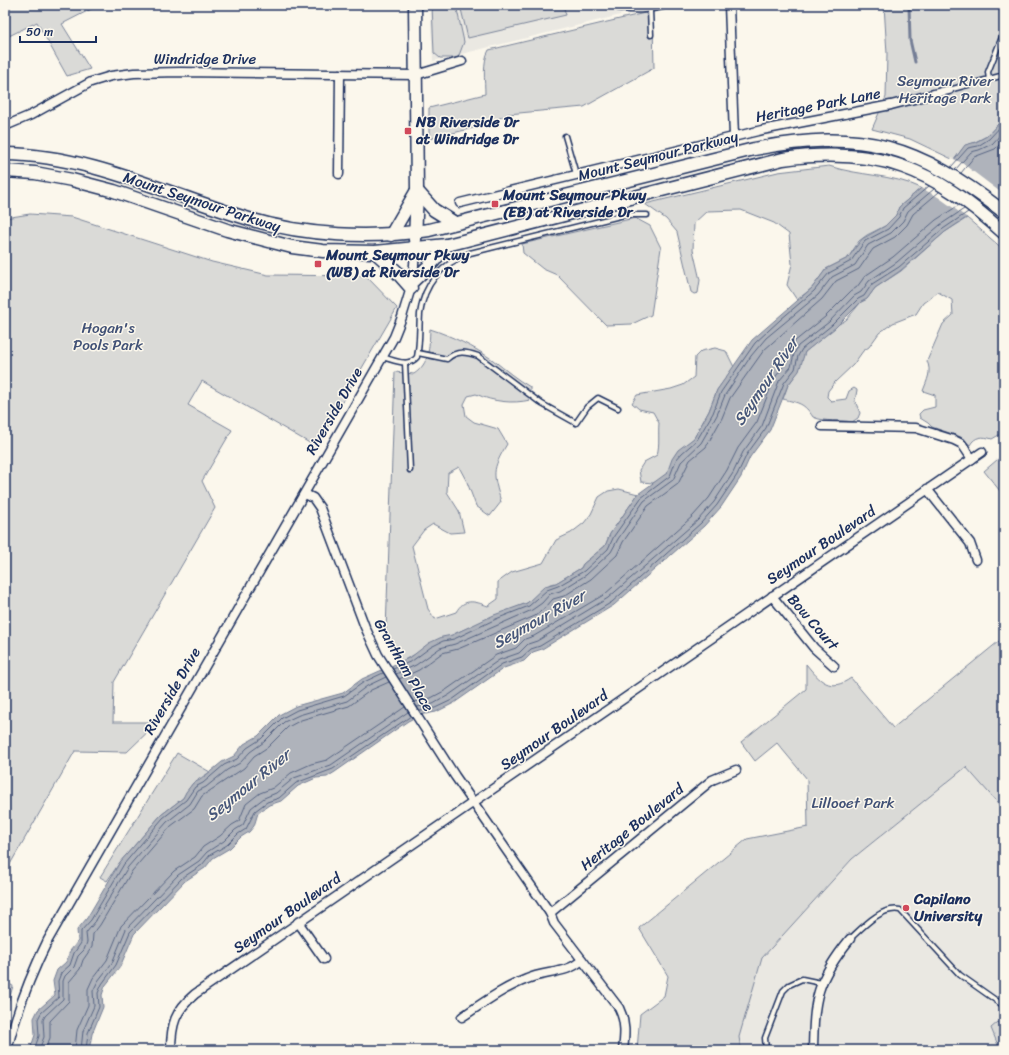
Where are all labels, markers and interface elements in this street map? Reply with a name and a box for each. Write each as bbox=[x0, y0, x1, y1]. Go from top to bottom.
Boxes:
scale bar bbox=[20, 18, 96, 44]
text: 50 m bbox=[26, 21, 53, 43]
street label: Windridge Drive bbox=[154, 46, 257, 72]
park label: Seymour River Heritage Park bbox=[897, 68, 994, 111]
street label: Heritage Park Lane bbox=[753, 80, 883, 130]
place label: NB Riverside Dr at Windridge Dr bbox=[415, 109, 521, 152]
street label: Mount Seymour Parkway bbox=[575, 123, 741, 188]
marker: NB Riverside Dr at Windridge Dr bbox=[403, 126, 413, 136]
street label: Mount Seymour Parkway bbox=[120, 164, 284, 240]
place label: Mount Seymour Pkwy (EB) at Riverside Dr bbox=[502, 182, 647, 225]
marker: Mount Seymour Pkwy (EB) at Riverside Dr bbox=[490, 199, 500, 209]
place label: Mount Seymour Pkwy (WB) at Riverside Dr bbox=[325, 242, 470, 285]
marker: Mount Seymour Pkwy (WB) at Riverside Dr bbox=[313, 259, 323, 269]
park label: Hogan's Pools Park bbox=[73, 315, 144, 358]
water label: Seymour River bbox=[725, 327, 809, 432]
street label: Riverside Drive bbox=[298, 362, 370, 460]
street label: Seymour Boulevard bbox=[761, 498, 882, 591]
water label: Seymour River bbox=[487, 580, 594, 657]
street label: Bow Court bbox=[781, 588, 846, 657]
street label: Grantham Place bbox=[367, 613, 441, 717]
street label: Riverside Drive bbox=[136, 642, 208, 740]
street label: Seymour Boulevard bbox=[494, 682, 615, 777]
water label: Seymour River bbox=[199, 739, 300, 829]
street label: Heritage Boulevard bbox=[574, 776, 691, 877]
park label: Lillooet Park bbox=[811, 790, 895, 816]
street label: Seymour Boulevard bbox=[227, 865, 348, 960]
place label: Capilano University bbox=[913, 886, 983, 929]
marker: Capilano University bbox=[901, 903, 911, 913]

